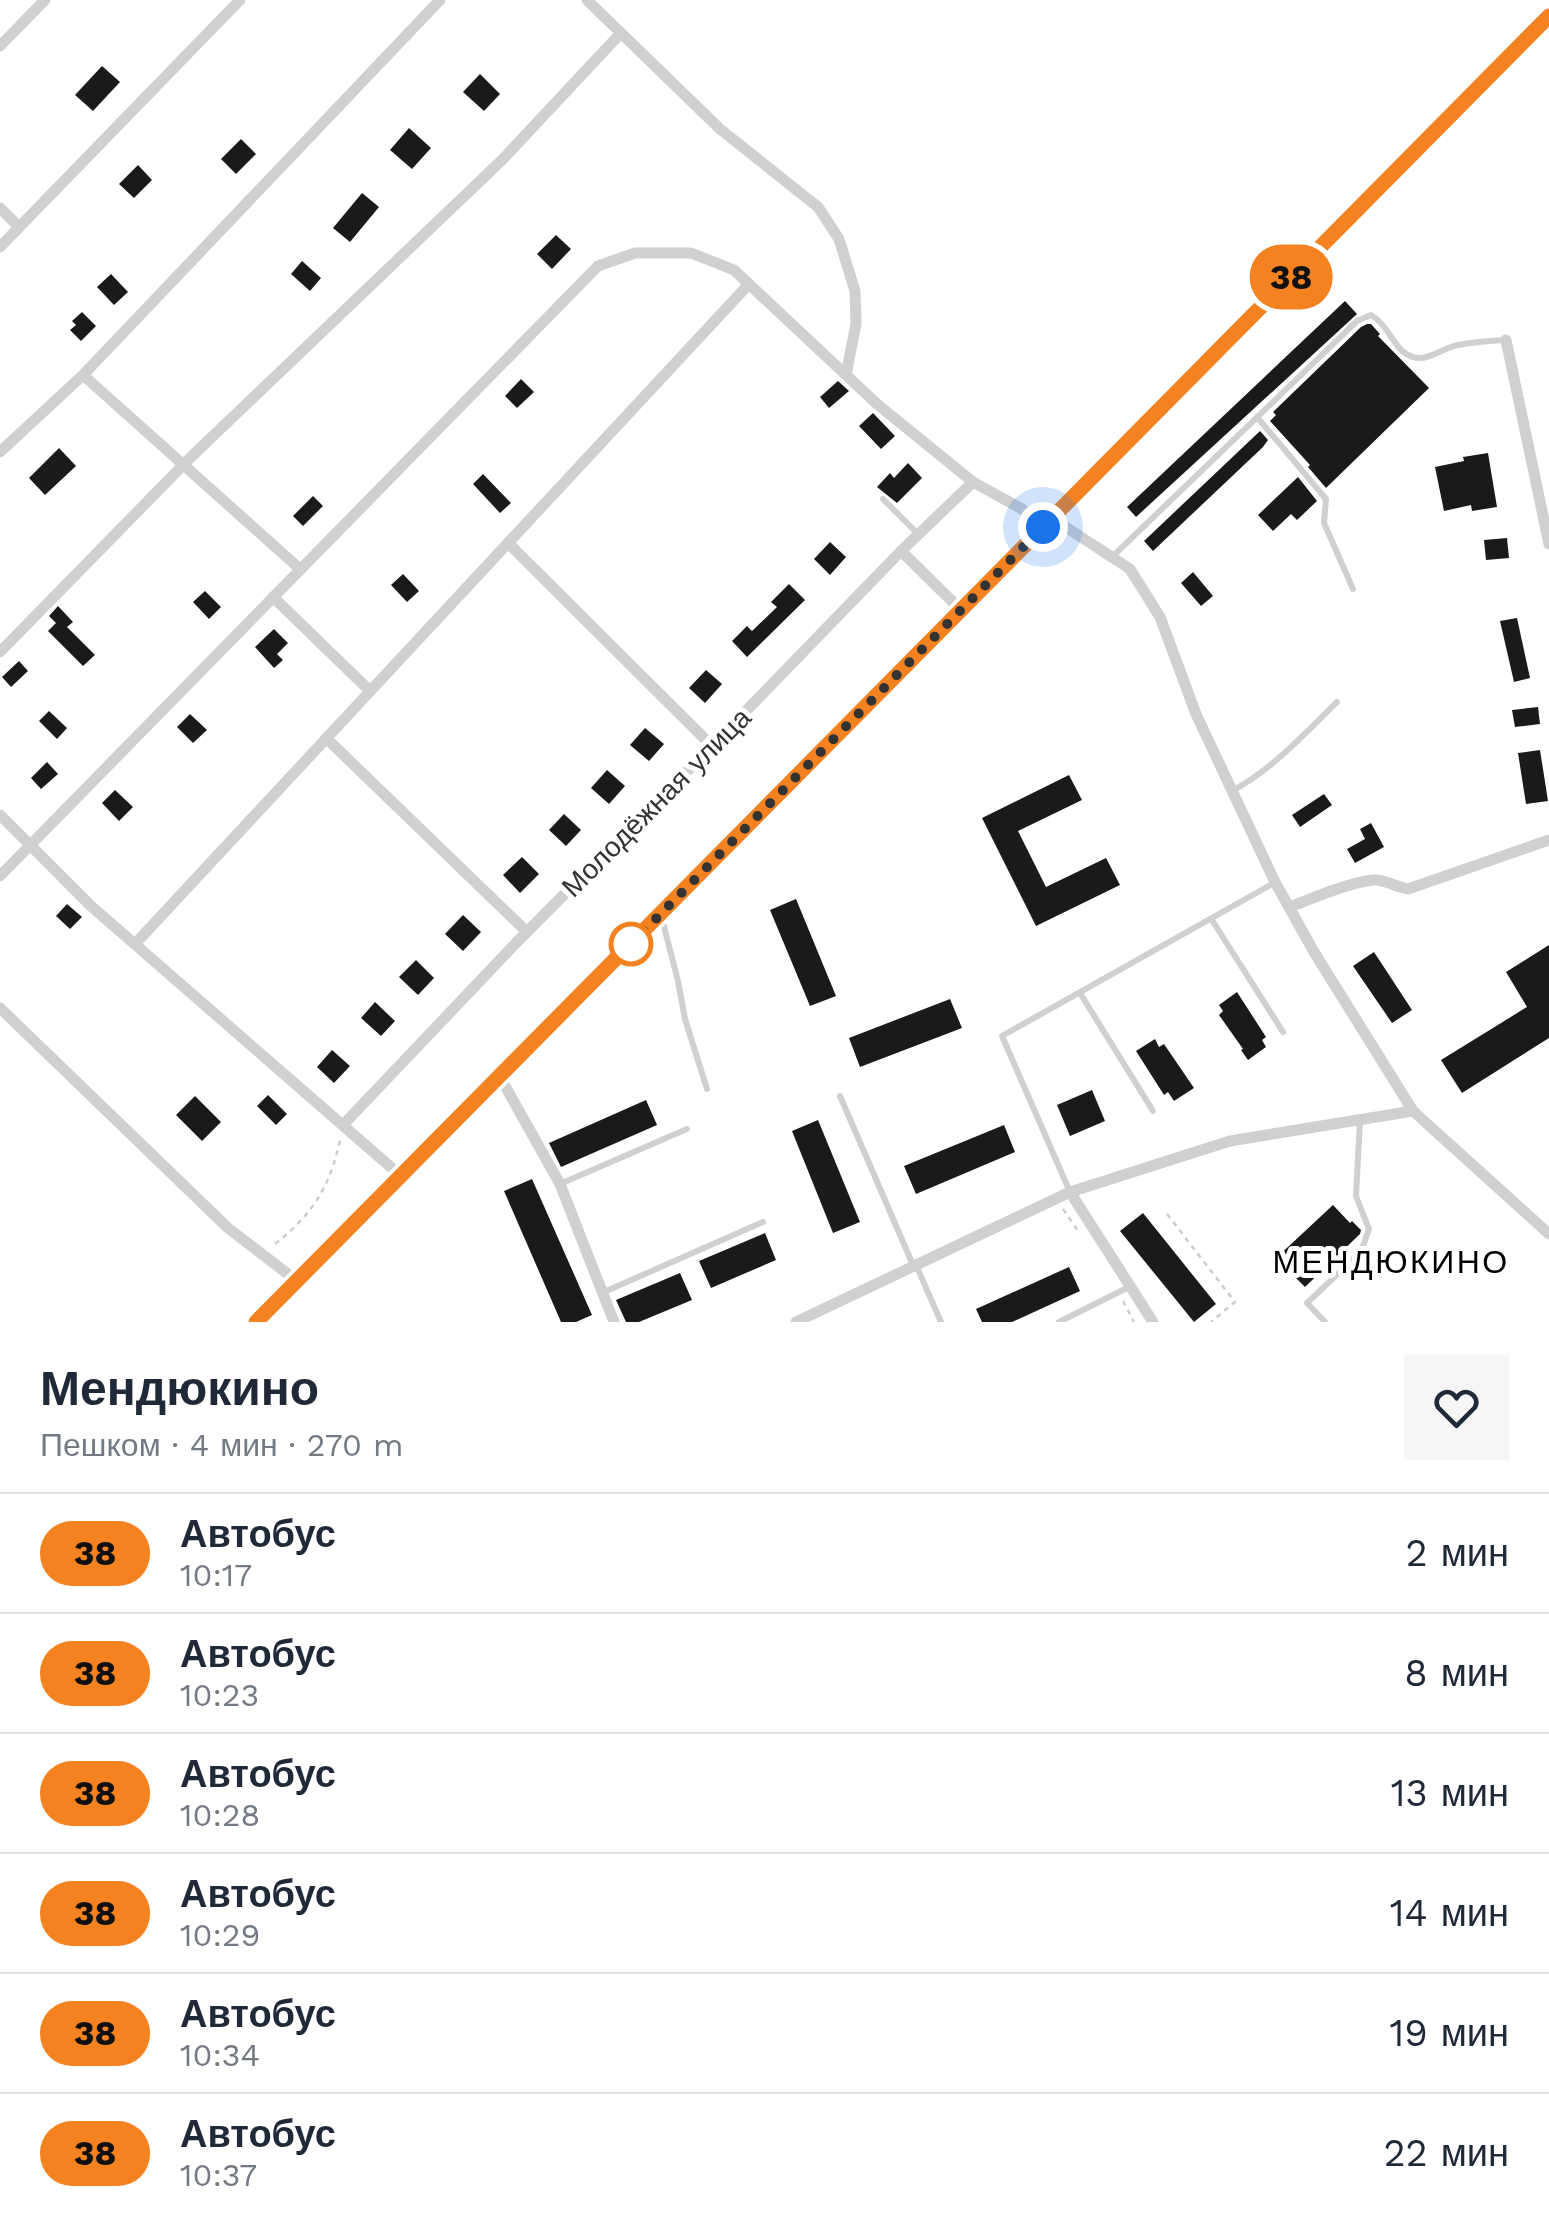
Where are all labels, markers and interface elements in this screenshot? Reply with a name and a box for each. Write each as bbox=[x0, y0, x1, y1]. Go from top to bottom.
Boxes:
line badge: 38 bbox=[1246, 244, 1336, 310]
text: 38 bbox=[1270, 256, 1312, 298]
your location bbox=[1018, 502, 1068, 552]
street label: Молодёжная улица bbox=[555, 701, 758, 904]
unlabelled marker bbox=[610, 923, 652, 965]
district label: МЕНДЮКИНО bbox=[1272, 1243, 1510, 1281]
button: heart bbox=[1404, 1355, 1509, 1460]
text: Мендюкино bbox=[40, 1360, 319, 1417]
text: Пешком · 4 мин · 270 m bbox=[40, 1426, 403, 1464]
text: Автобус bbox=[180, 1512, 336, 1556]
text: 2 мин bbox=[1406, 1531, 1509, 1575]
text: 38 bbox=[74, 1532, 116, 1574]
text: 10:17 bbox=[180, 1556, 252, 1594]
text: Автобус bbox=[180, 1632, 336, 1676]
text: 8 мин bbox=[1404, 1651, 1509, 1695]
text: 38 bbox=[74, 1652, 116, 1694]
text: 10:23 bbox=[180, 1676, 259, 1714]
text: Автобус bbox=[180, 1752, 336, 1796]
text: 13 мин bbox=[1391, 1771, 1509, 1815]
text: 38 bbox=[74, 1772, 116, 1814]
text: 10:28 bbox=[180, 1796, 260, 1834]
text: Автобус bbox=[180, 1872, 336, 1916]
text: 14 мин bbox=[1390, 1891, 1509, 1935]
text: 38 bbox=[74, 1892, 116, 1934]
text: 10:29 bbox=[180, 1916, 260, 1954]
text: Автобус bbox=[180, 1992, 336, 2036]
text: 19 мин bbox=[1389, 2011, 1509, 2055]
text: 38 bbox=[74, 2012, 116, 2054]
text: 10:34 bbox=[180, 2036, 260, 2074]
text: Автобус bbox=[180, 2112, 336, 2156]
text: 22 мин bbox=[1383, 2131, 1509, 2175]
text: 38 bbox=[74, 2132, 116, 2174]
text: 10:37 bbox=[180, 2156, 257, 2194]

